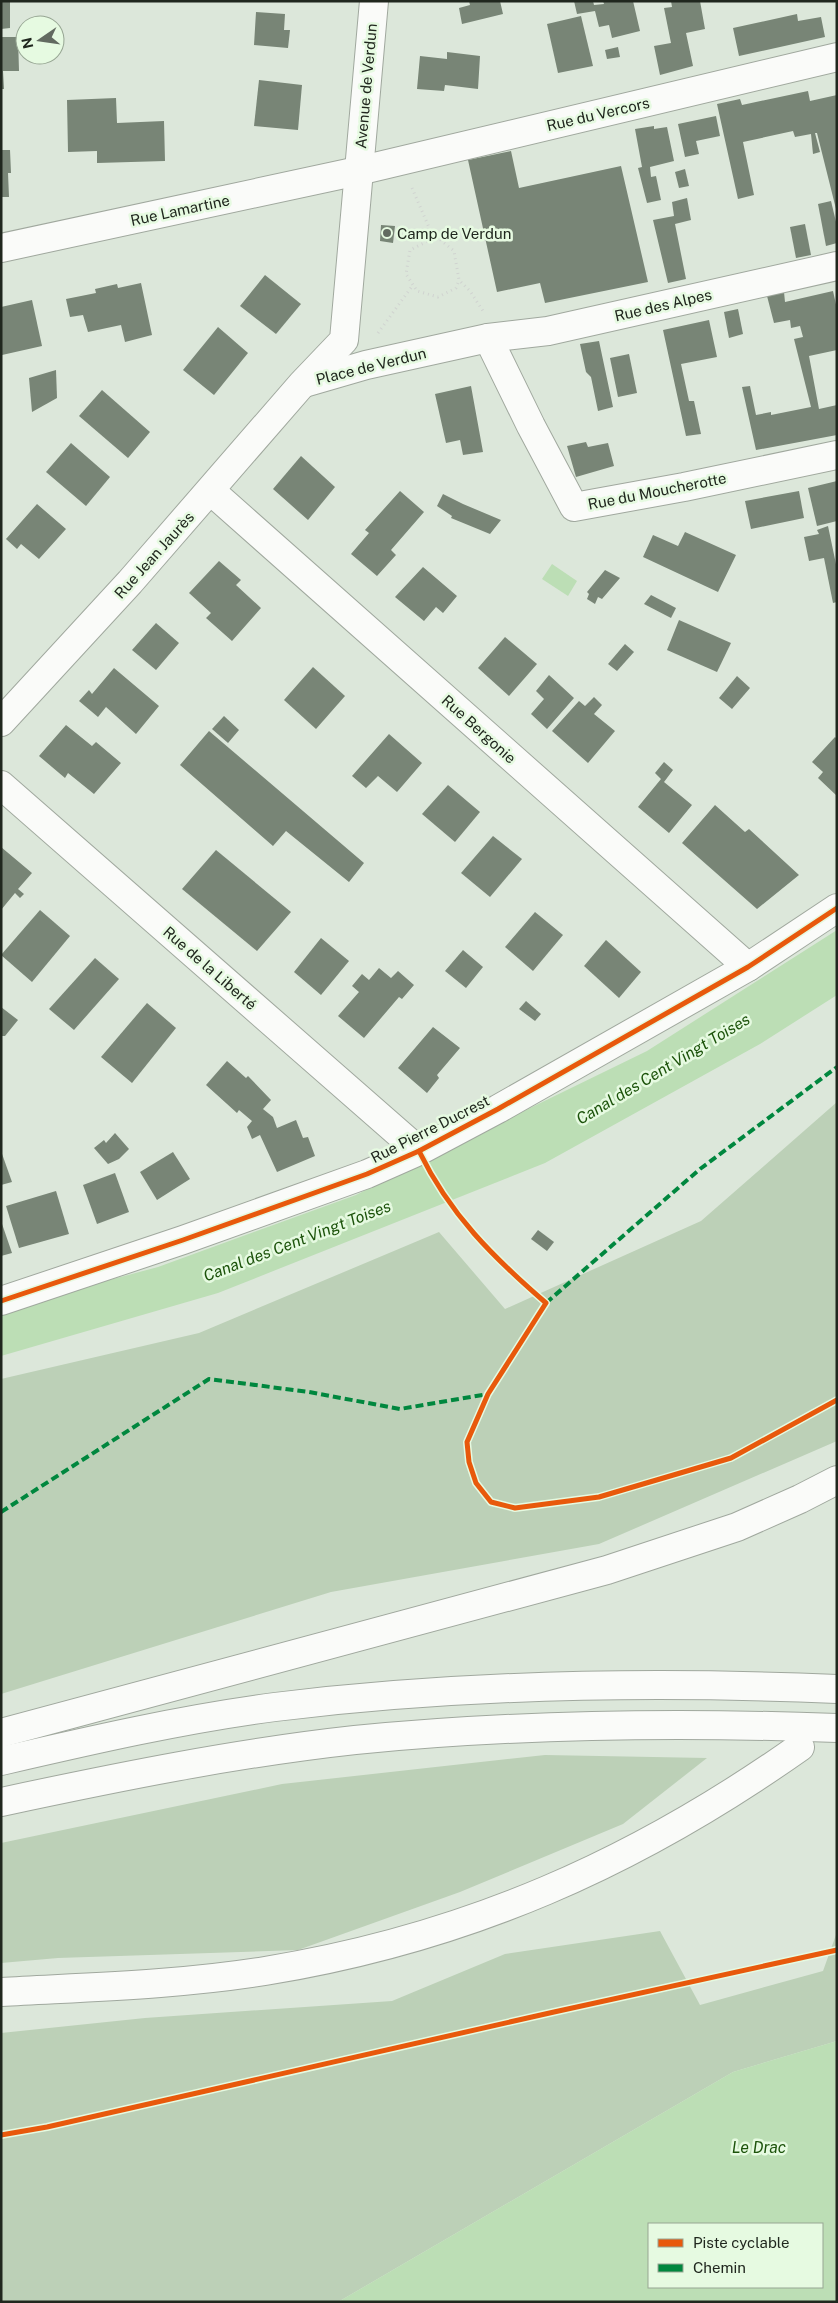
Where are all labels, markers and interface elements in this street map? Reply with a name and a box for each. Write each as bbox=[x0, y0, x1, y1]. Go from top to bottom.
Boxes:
north arrow bbox=[15, 15, 65, 65]
street label: Avenue de Verdun bbox=[352, 23, 380, 149]
text: N bbox=[18, 36, 36, 50]
street label: Rue du Vercors bbox=[545, 94, 651, 134]
street label: Rue Lamartine bbox=[129, 191, 231, 229]
place label: Camp de Verdun bbox=[397, 225, 511, 242]
marker: Camp de Verdun bbox=[381, 227, 393, 239]
street label: Rue des Alpes bbox=[613, 286, 713, 324]
street label: Place de Verdun bbox=[314, 344, 428, 388]
street label: Rue du Moucherotte bbox=[586, 469, 728, 513]
street label: Rue Jean Jaurès bbox=[111, 508, 197, 602]
street label: Rue Bergonie bbox=[439, 691, 519, 767]
street label: Rue de la Liberté bbox=[160, 923, 260, 1013]
water label: Canal des Cent Vingt Toises bbox=[573, 1009, 753, 1128]
street label: Rue Pierre Ducrest bbox=[368, 1092, 492, 1166]
water label: Canal des Cent Vingt Toises bbox=[201, 1196, 394, 1286]
water label: Le Drac bbox=[732, 2138, 786, 2157]
legend bbox=[648, 2223, 823, 2288]
text: Piste cyclable bbox=[693, 2234, 790, 2251]
text: Chemin bbox=[693, 2259, 746, 2276]

